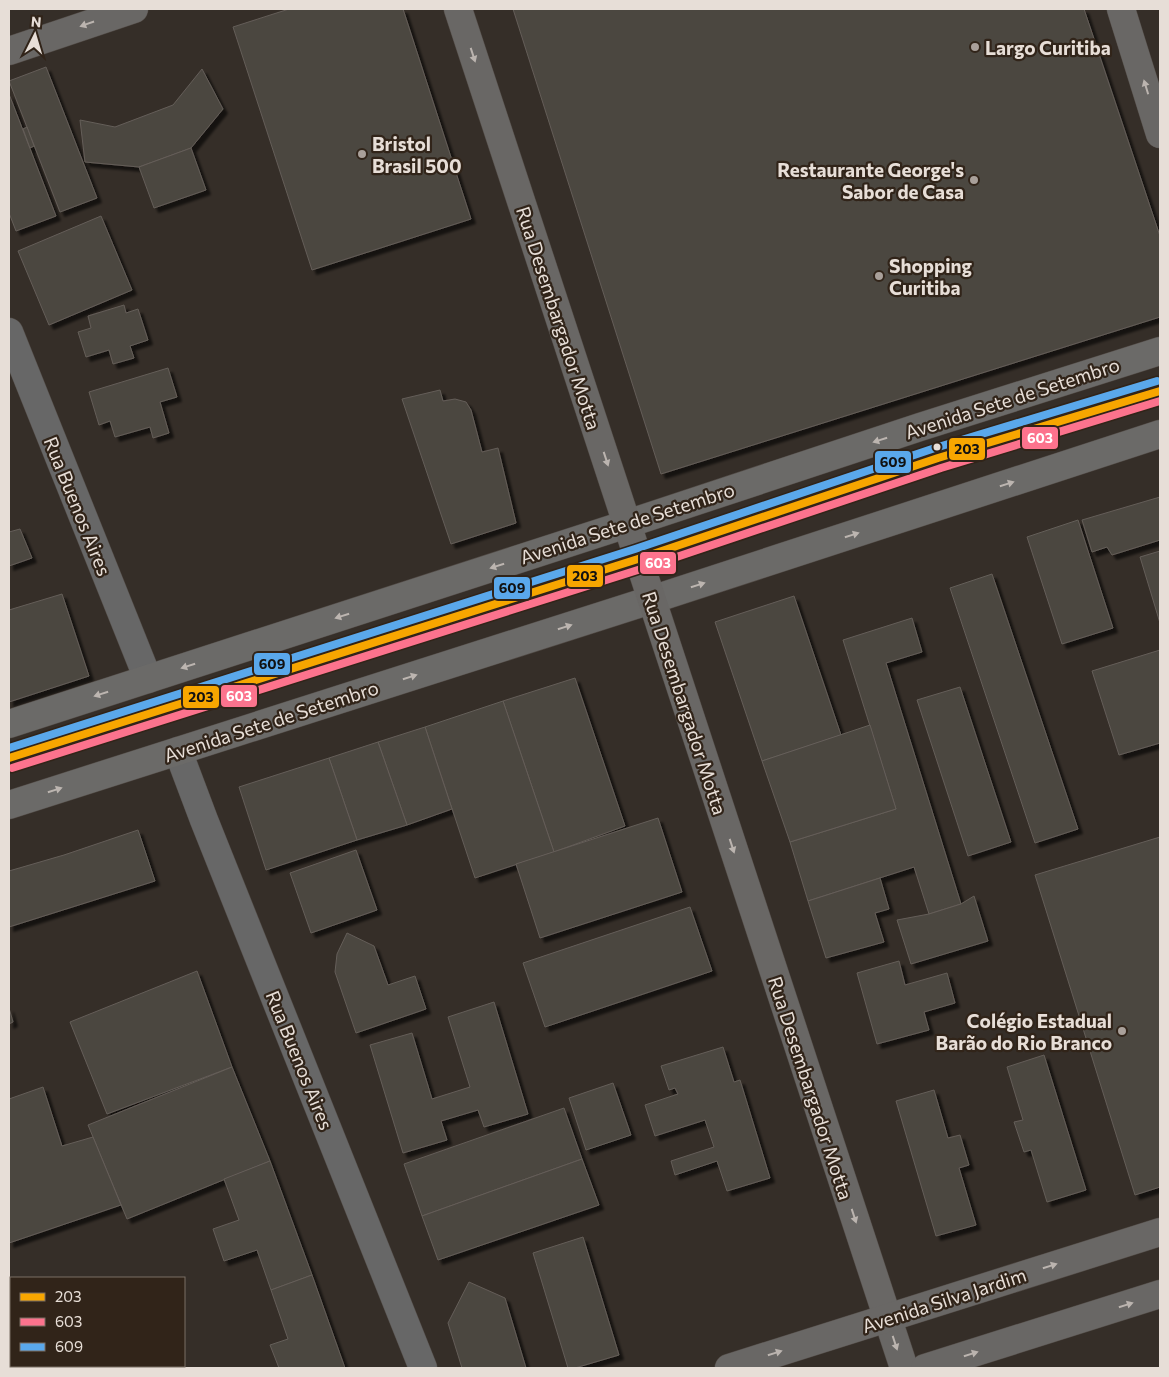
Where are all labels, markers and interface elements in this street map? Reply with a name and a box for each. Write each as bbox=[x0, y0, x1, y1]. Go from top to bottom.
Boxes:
north arrow bbox=[10, 10, 60, 60]
text: N bbox=[30, 13, 42, 30]
one-way arrow bbox=[80, 21, 95, 28]
place label: Largo Curitiba bbox=[985, 36, 1111, 59]
marker: Largo Curitiba bbox=[969, 41, 981, 53]
one-way arrow bbox=[469, 48, 477, 63]
one-way arrow bbox=[1141, 79, 1149, 94]
place label: Bristol Brasil 500 bbox=[372, 132, 462, 177]
marker: Bristol Brasil 500 bbox=[356, 148, 368, 160]
place label: Restaurante George's Sabor de Casa bbox=[777, 158, 964, 203]
marker: Restaurante George's Sabor de Casa bbox=[968, 174, 980, 186]
street label: Rua Desembargador Motta bbox=[512, 203, 606, 433]
place label: Shopping Curitiba bbox=[889, 254, 973, 299]
marker: Shopping Curitiba bbox=[873, 270, 885, 282]
street label: Avenida Sete de Setembro bbox=[902, 352, 1122, 444]
line badge: 603 bbox=[1021, 426, 1059, 450]
text: 603 bbox=[1027, 429, 1053, 446]
street label: Rua Buenos Aires bbox=[40, 433, 116, 579]
one-way arrow bbox=[873, 437, 888, 444]
line badge: 203 bbox=[948, 437, 986, 461]
text: 203 bbox=[954, 440, 980, 457]
unlabelled marker bbox=[932, 442, 942, 452]
line badge: 609 bbox=[874, 450, 912, 474]
one-way arrow bbox=[602, 452, 610, 467]
text: 609 bbox=[880, 453, 907, 470]
street label: Avenida Sete de Setembro bbox=[517, 477, 737, 569]
one-way arrow bbox=[1000, 480, 1015, 488]
one-way arrow bbox=[845, 530, 860, 538]
line badge: 603 bbox=[639, 551, 677, 575]
text: 603 bbox=[645, 554, 671, 571]
one-way arrow bbox=[489, 562, 504, 570]
line badge: 203 bbox=[566, 564, 604, 588]
text: 203 bbox=[572, 567, 598, 584]
line badge: 609 bbox=[493, 576, 531, 600]
text: 609 bbox=[499, 579, 526, 596]
one-way arrow bbox=[691, 580, 706, 588]
street label: Rua Desembargador Motta bbox=[638, 588, 732, 818]
one-way arrow bbox=[335, 613, 350, 620]
one-way arrow bbox=[557, 623, 572, 631]
line badge: 609 bbox=[253, 652, 291, 676]
text: 609 bbox=[259, 655, 286, 672]
one-way arrow bbox=[180, 663, 195, 671]
one-way arrow bbox=[403, 672, 418, 680]
street label: Avenida Sete de Setembro bbox=[161, 675, 381, 767]
line badge: 603 bbox=[220, 684, 258, 708]
line badge: 203 bbox=[182, 685, 220, 709]
text: 603 bbox=[226, 687, 252, 704]
text: 203 bbox=[188, 688, 214, 705]
one-way arrow bbox=[94, 691, 109, 699]
one-way arrow bbox=[48, 786, 63, 794]
one-way arrow bbox=[729, 838, 736, 853]
street label: Rua Desembargador Motta bbox=[764, 973, 858, 1203]
street label: Rua Buenos Aires bbox=[262, 987, 338, 1133]
place label: Colégio Estadual Barão do Rio Branco bbox=[936, 1009, 1112, 1054]
marker: Colégio Estadual Barão do Rio Branco bbox=[1116, 1025, 1128, 1037]
one-way arrow bbox=[850, 1209, 858, 1224]
one-way arrow bbox=[1043, 1262, 1058, 1270]
street label: Avenida Silva Jardim bbox=[859, 1263, 1029, 1337]
legend bbox=[10, 1277, 185, 1367]
text: 203 bbox=[55, 1287, 82, 1305]
one-way arrow bbox=[1119, 1300, 1134, 1308]
text: 603 bbox=[55, 1312, 82, 1330]
one-way arrow bbox=[892, 1336, 900, 1351]
text: 609 bbox=[55, 1337, 83, 1355]
one-way arrow bbox=[768, 1349, 783, 1357]
one-way arrow bbox=[964, 1349, 979, 1357]

